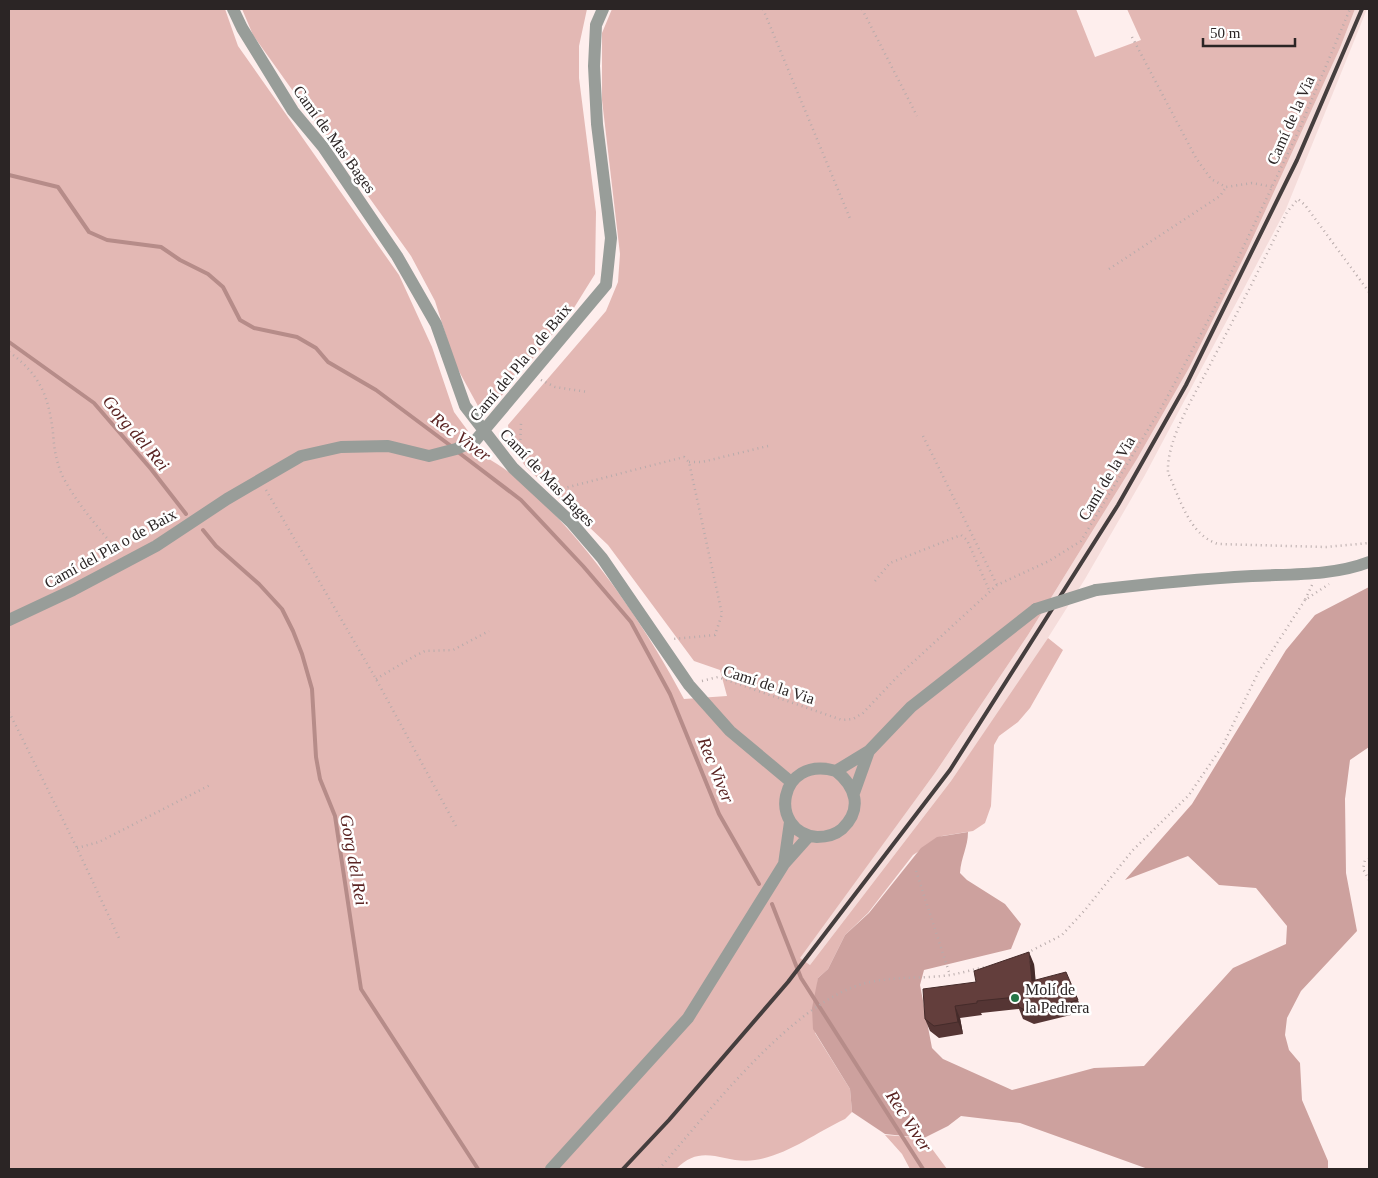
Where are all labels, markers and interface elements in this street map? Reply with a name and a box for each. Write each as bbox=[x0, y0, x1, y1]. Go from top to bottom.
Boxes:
scale bar bbox=[1203, 15, 1296, 47]
text: 50 m bbox=[1210, 25, 1241, 41]
street label: Camí de la Via bbox=[1263, 73, 1318, 167]
street label: Camí de Mas Bages bbox=[289, 82, 379, 197]
street label: Camí del Pla o de Baix bbox=[466, 300, 574, 424]
water label: Gorg del Rei bbox=[99, 391, 173, 475]
water label: Rec Viver bbox=[427, 408, 495, 466]
street label: Camí de Mas Bages bbox=[496, 425, 598, 530]
street label: Camí de la Via bbox=[1075, 433, 1138, 523]
street label: Camí del Pla o de Baix bbox=[41, 505, 179, 592]
street label: Camí de la Via bbox=[721, 662, 817, 707]
water label: Rec Viver bbox=[693, 733, 739, 807]
water label: Gorg del Rei bbox=[336, 813, 372, 907]
place label: Molí de la Pedrera bbox=[1025, 981, 1089, 1016]
marker: Molí de la Pedrera bbox=[1009, 992, 1021, 1004]
water label: Rec Viver bbox=[881, 1086, 937, 1156]

